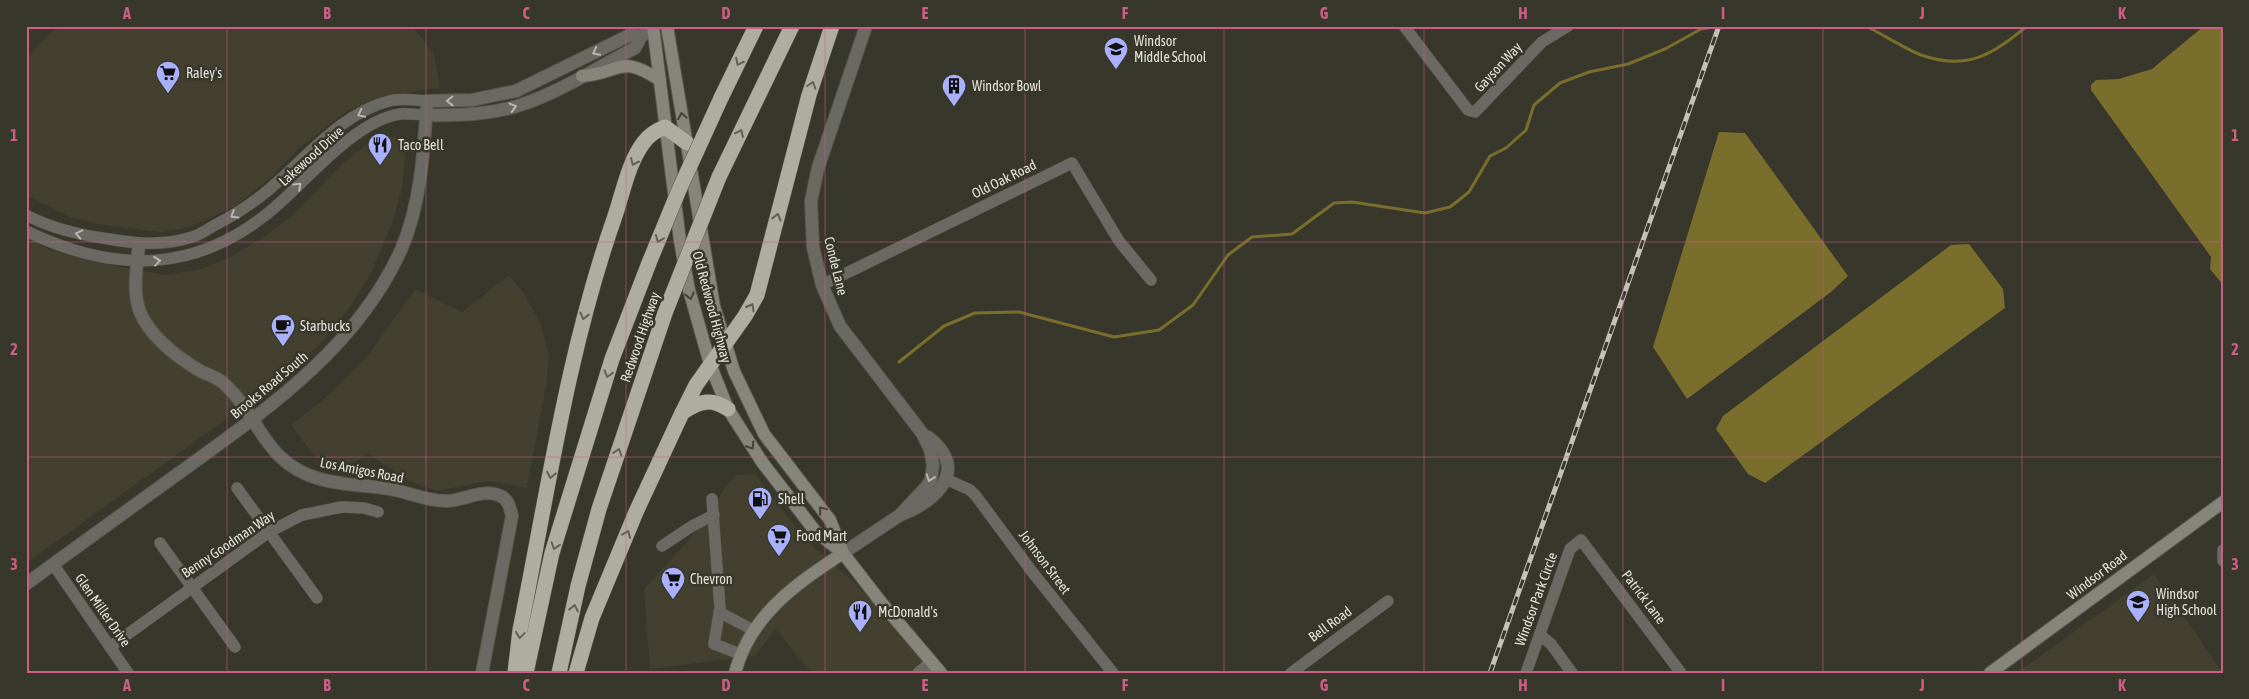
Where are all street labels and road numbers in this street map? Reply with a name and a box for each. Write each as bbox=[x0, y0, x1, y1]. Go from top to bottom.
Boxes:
street label: Gayson Way bbox=[1471, 39, 1525, 95]
street label: Lakewood Drive bbox=[275, 123, 347, 189]
street label: Old Oak Road bbox=[969, 157, 1039, 201]
street label: Conde Lane bbox=[821, 235, 851, 297]
street label: Old Redwood Highway bbox=[689, 249, 735, 365]
street label: Redwood Highway bbox=[617, 289, 663, 384]
street label: Brooks Road South bbox=[227, 348, 311, 422]
street label: Los Amigos Road bbox=[319, 454, 405, 486]
street label: Benny Goodman Way bbox=[178, 507, 278, 581]
street label: Johnson Street bbox=[1016, 527, 1074, 597]
street label: Windsor Road bbox=[2064, 547, 2130, 603]
street label: Windsor Park Circle bbox=[1512, 550, 1560, 648]
street label: Patrick Lane bbox=[1619, 567, 1669, 627]
street label: Glen Miller Drive bbox=[72, 570, 134, 650]
street label: Bell Road bbox=[1305, 603, 1355, 645]

